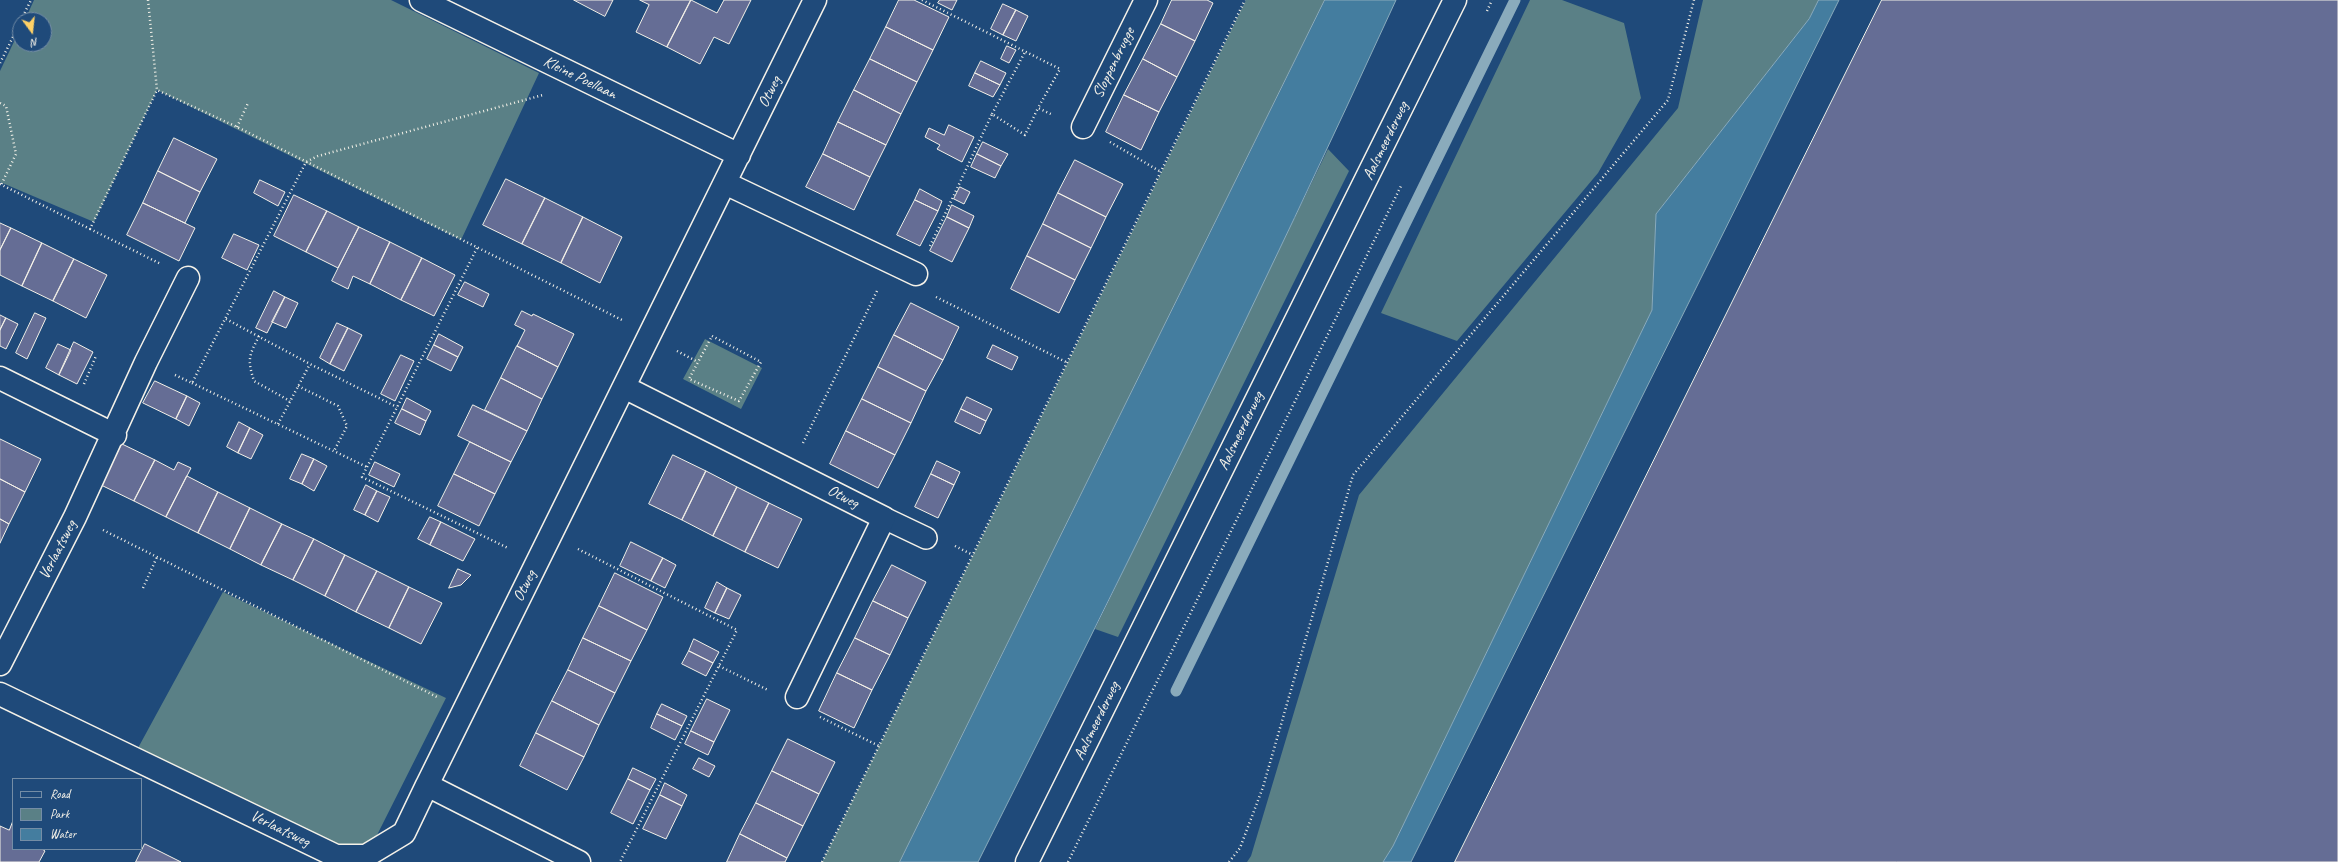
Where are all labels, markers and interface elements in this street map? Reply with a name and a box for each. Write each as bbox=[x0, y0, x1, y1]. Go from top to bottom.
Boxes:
north arrow bbox=[12, 12, 52, 52]
street label: Sloppenbrugge bbox=[1089, 25, 1139, 101]
text: N bbox=[30, 35, 40, 50]
street label: Kleine Poellaan bbox=[540, 52, 620, 104]
street label: Otweg bbox=[754, 73, 786, 111]
street label: Aalsmeerderweg bbox=[1359, 99, 1413, 183]
street label: Aalsmeerderweg bbox=[1214, 389, 1268, 473]
street label: Otweg bbox=[824, 481, 862, 513]
street label: Verlaatsweg bbox=[35, 517, 81, 583]
street label: Otweg bbox=[509, 567, 541, 605]
street label: Aalsmeerderweg bbox=[1070, 679, 1124, 763]
legend bbox=[12, 778, 142, 850]
text: Road bbox=[50, 786, 70, 802]
text: Park bbox=[50, 806, 69, 822]
street label: Verlaatsweg bbox=[247, 806, 313, 852]
text: Water bbox=[50, 826, 76, 842]

